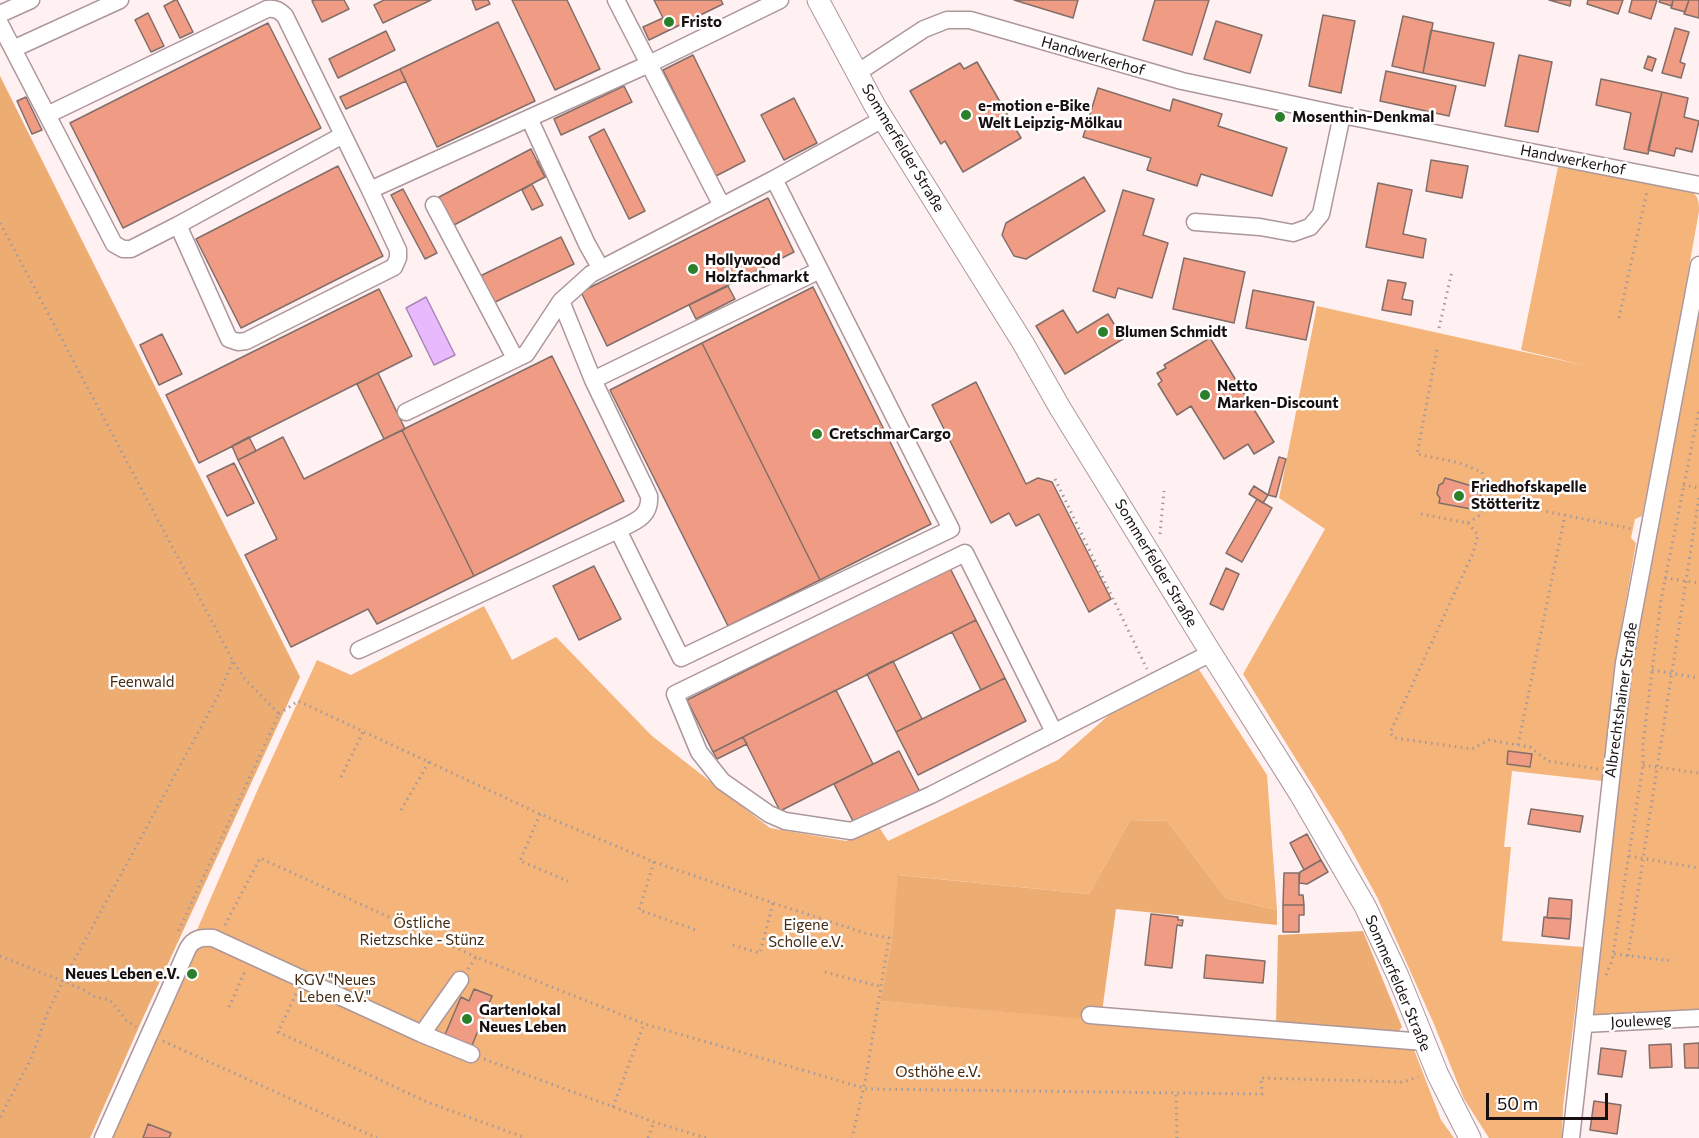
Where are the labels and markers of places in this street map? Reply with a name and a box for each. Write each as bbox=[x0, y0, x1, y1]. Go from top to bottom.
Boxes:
place label: Fristo bbox=[681, 13, 722, 31]
marker: Fristo bbox=[662, 15, 676, 29]
place label: e-motion e-Bike Welt Leipzig-Mölkau bbox=[978, 97, 1122, 132]
marker: e-motion e-Bike Welt Leipzig-Mölkau bbox=[959, 108, 973, 122]
place label: Mosenthin-Denkmal bbox=[1292, 108, 1434, 126]
marker: Mosenthin-Denkmal bbox=[1273, 110, 1287, 124]
place label: Hollywood Holzfachmarkt bbox=[705, 251, 809, 286]
marker: Hollywood Holzfachmarkt bbox=[686, 262, 700, 276]
place label: Blumen Schmidt bbox=[1115, 323, 1227, 341]
marker: Blumen Schmidt bbox=[1096, 325, 1110, 339]
place label: Netto Marken-Discount bbox=[1217, 377, 1339, 412]
marker: Netto Marken-Discount bbox=[1198, 388, 1212, 402]
place label: CretschmarCargo bbox=[829, 425, 951, 443]
marker: CretschmarCargo bbox=[810, 427, 824, 441]
place label: Friedhofskapelle Stötteritz bbox=[1471, 478, 1587, 513]
marker: Friedhofskapelle Stötteritz bbox=[1452, 489, 1466, 503]
place label: Neues Leben e.V. bbox=[65, 965, 180, 983]
marker: Neues Leben e.V. bbox=[185, 967, 199, 981]
place label: Gartenlokal Neues Leben bbox=[479, 1001, 567, 1036]
marker: Gartenlokal Neues Leben bbox=[460, 1012, 474, 1026]

